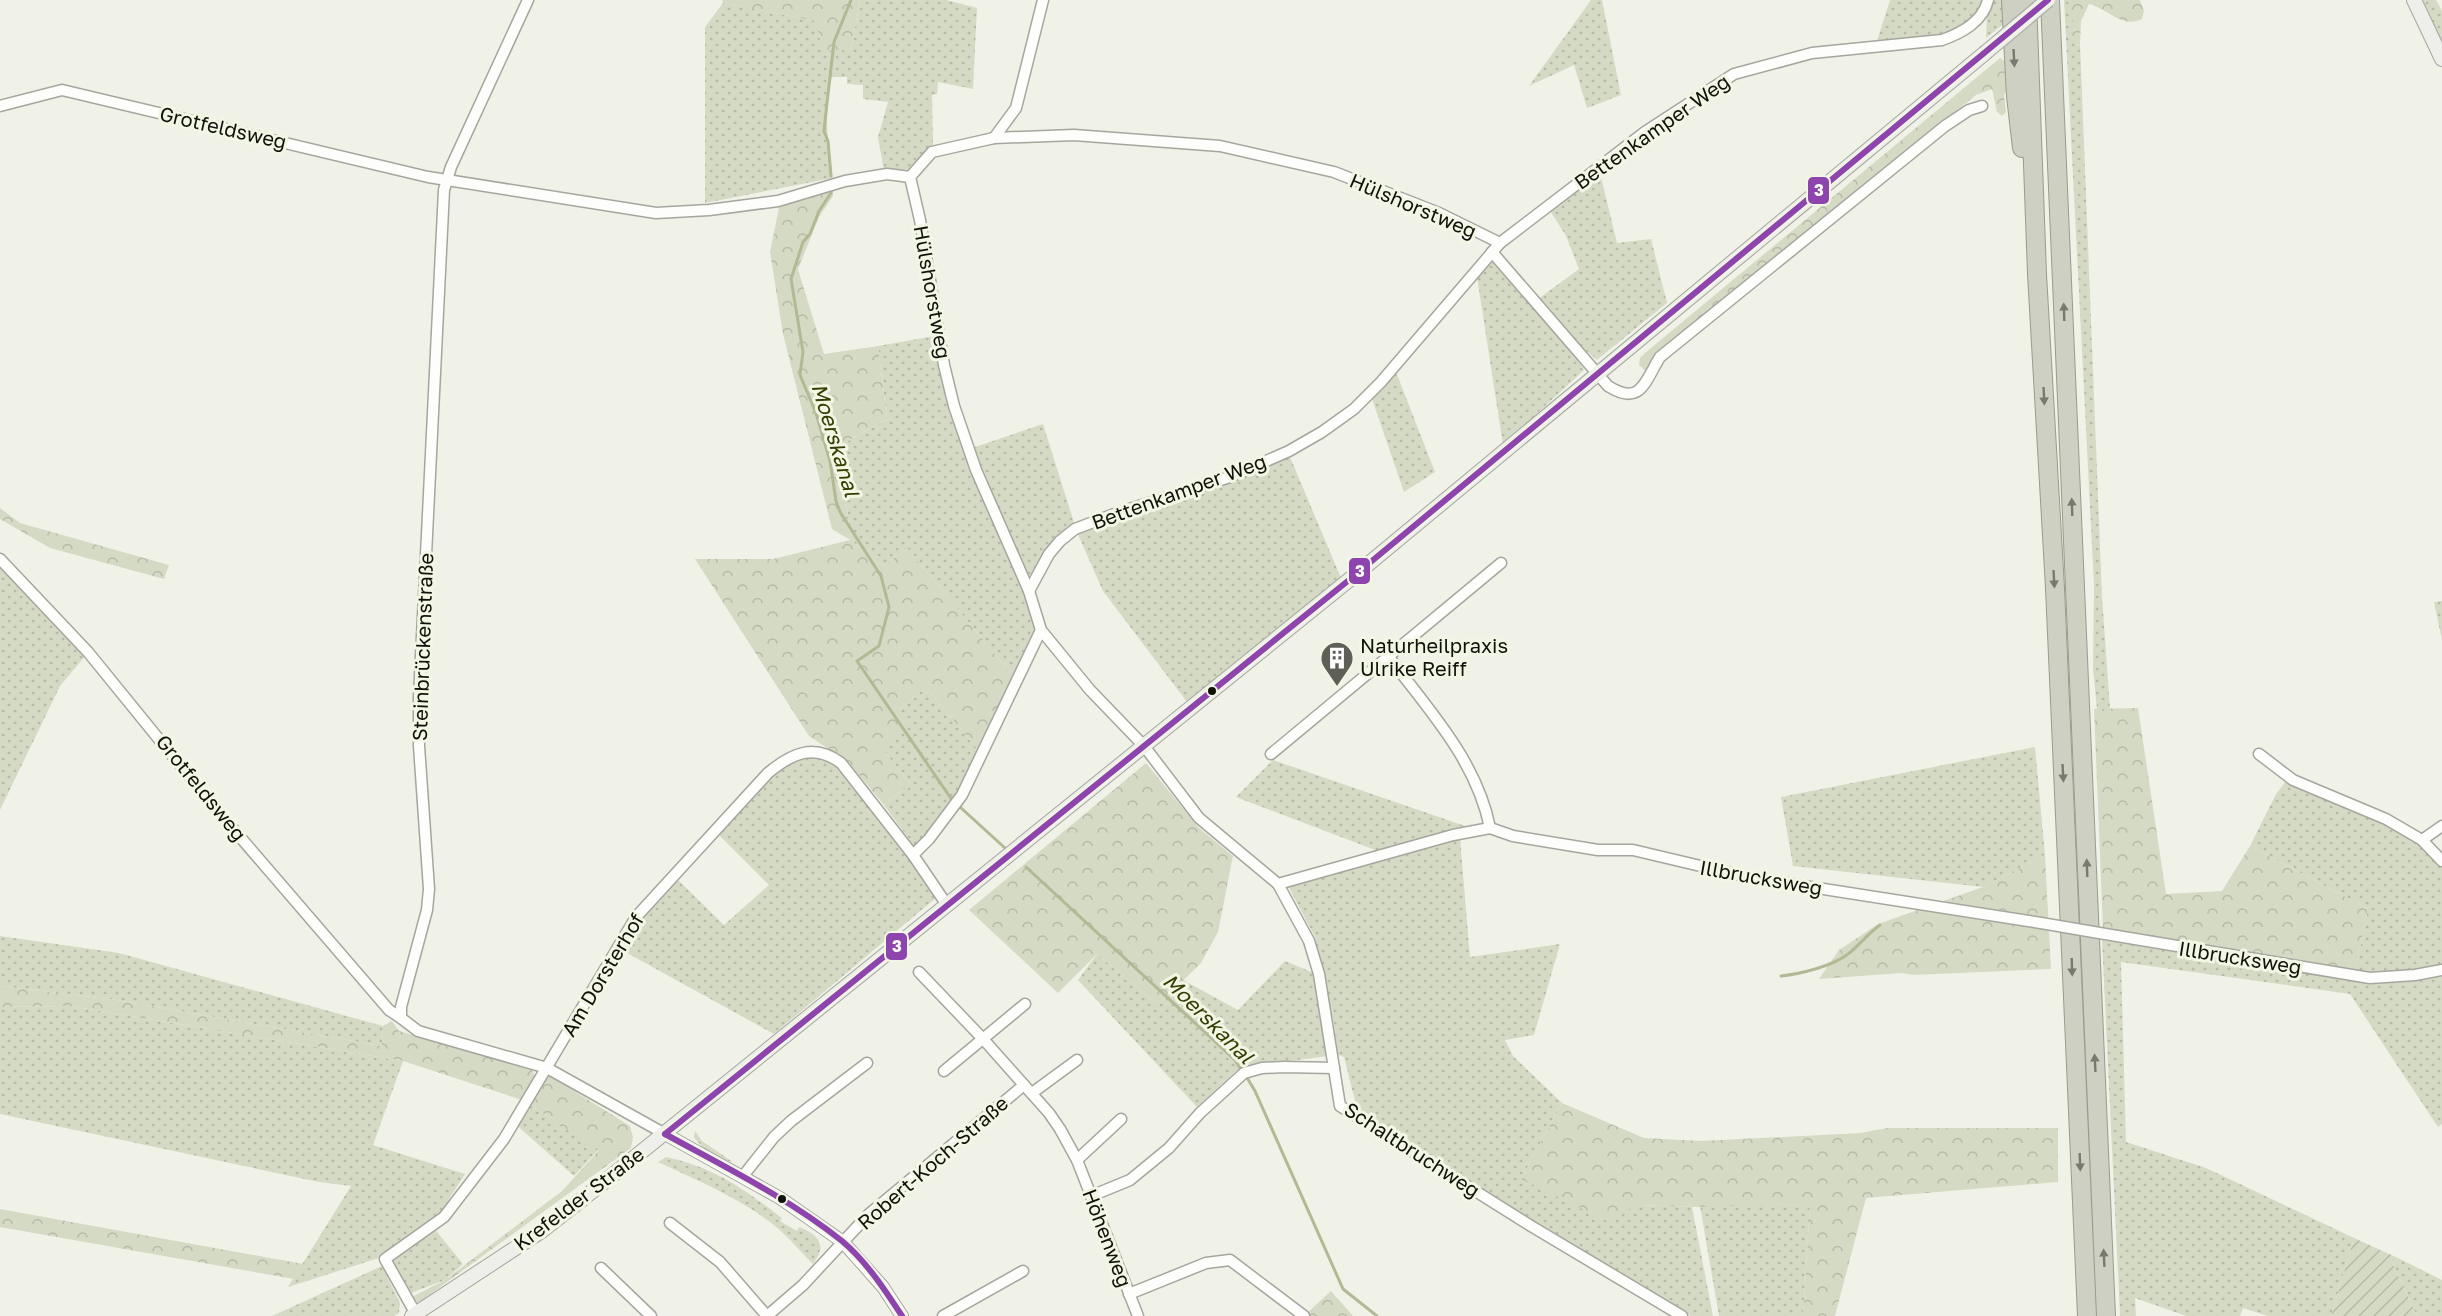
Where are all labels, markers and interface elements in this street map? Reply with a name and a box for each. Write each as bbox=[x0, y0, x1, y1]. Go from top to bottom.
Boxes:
one-way arrow bbox=[2009, 49, 2019, 68]
street label: Bettenkamper Weg bbox=[1569, 69, 1734, 194]
street label: Grotfeldsweg bbox=[157, 101, 289, 153]
street label: Hülshorstweg bbox=[1347, 168, 1480, 243]
line badge: 3 bbox=[1807, 176, 1830, 205]
text: 3 bbox=[1814, 180, 1824, 200]
street label: Hülshorstweg bbox=[909, 223, 957, 360]
one-way arrow bbox=[2060, 303, 2069, 322]
water label: Moerskanal bbox=[806, 380, 866, 501]
one-way arrow bbox=[2040, 386, 2049, 405]
street label: Bettenkamper Weg bbox=[1088, 448, 1269, 534]
one-way arrow bbox=[2067, 498, 2076, 517]
street label: Steinbrückenstraße bbox=[407, 552, 437, 741]
line badge: 3 bbox=[1348, 557, 1371, 585]
text: 3 bbox=[1355, 561, 1365, 581]
one-way arrow bbox=[2050, 569, 2059, 588]
place label: Naturheilpraxis Ulrike Reiff bbox=[1360, 633, 1508, 680]
building icon: Naturheilpraxis Ulrike Reiff bbox=[1319, 640, 1355, 687]
unlabelled marker bbox=[1206, 685, 1218, 697]
street label: Grotfeldsweg bbox=[152, 730, 252, 845]
one-way arrow bbox=[2059, 764, 2068, 783]
street label: Illbrucksweg bbox=[1698, 854, 1824, 900]
one-way arrow bbox=[2082, 858, 2091, 877]
street label: Am Dorsterhof bbox=[556, 909, 648, 1040]
line badge: 3 bbox=[885, 932, 908, 961]
street label: Illbrucksweg bbox=[2177, 935, 2303, 979]
text: 3 bbox=[892, 936, 902, 956]
one-way arrow bbox=[2067, 958, 2076, 977]
water label: Moerskanal bbox=[1158, 968, 1260, 1070]
one-way arrow bbox=[2090, 1053, 2100, 1072]
street label: Robert-Koch-Straße bbox=[852, 1090, 1012, 1234]
street label: Schaltbruchweg bbox=[1340, 1097, 1485, 1202]
street label: Krefelder Straße bbox=[509, 1141, 648, 1255]
one-way arrow bbox=[2076, 1153, 2085, 1172]
street label: Höhenweg bbox=[1078, 1185, 1138, 1290]
unlabelled marker bbox=[776, 1193, 788, 1205]
one-way arrow bbox=[2099, 1248, 2108, 1267]

